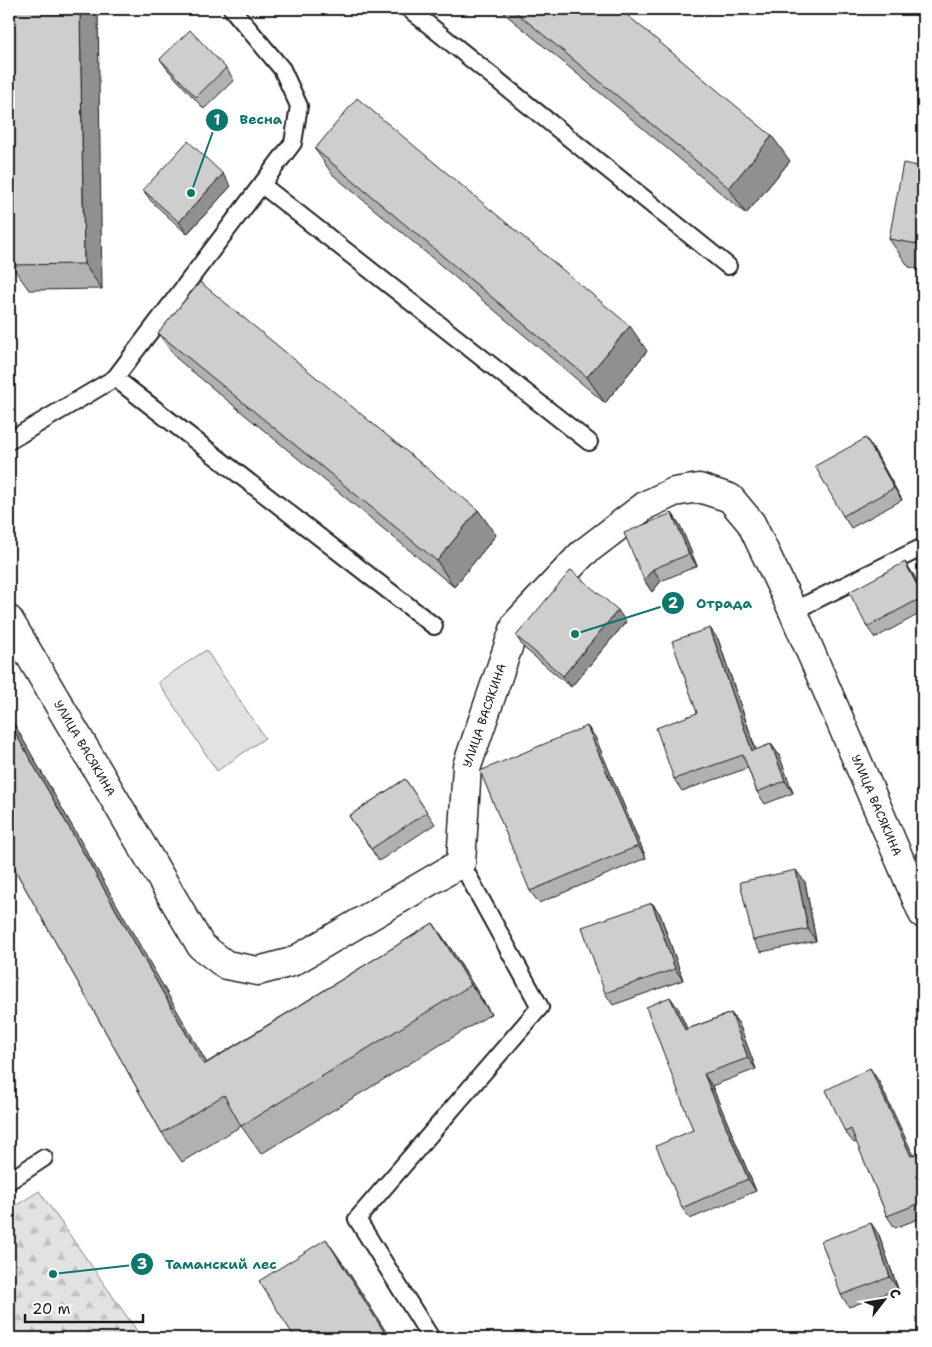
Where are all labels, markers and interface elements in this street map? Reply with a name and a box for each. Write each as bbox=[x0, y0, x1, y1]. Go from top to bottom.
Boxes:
callout: Весна bbox=[204, 105, 292, 134]
text: 1 bbox=[214, 110, 221, 130]
text: Весна bbox=[240, 110, 283, 128]
callout: Отрада bbox=[661, 589, 762, 618]
text: 2 bbox=[668, 593, 679, 613]
text: Отрада bbox=[696, 594, 753, 612]
street label: УЛИЦА ВАСЯКИНА bbox=[459, 661, 510, 769]
street label: УЛИЦА ВАСЯКИНА bbox=[50, 697, 119, 800]
street label: УЛИЦА ВАСЯКИНА bbox=[848, 752, 905, 859]
callout: Таманский лес bbox=[130, 1250, 286, 1279]
text: 3 bbox=[137, 1254, 147, 1274]
text: Таманский лес bbox=[165, 1255, 277, 1273]
north arrow bbox=[860, 1274, 910, 1324]
text: С bbox=[885, 1285, 905, 1302]
scale bar bbox=[25, 1292, 142, 1324]
text: 20 m bbox=[32, 1299, 71, 1319]

